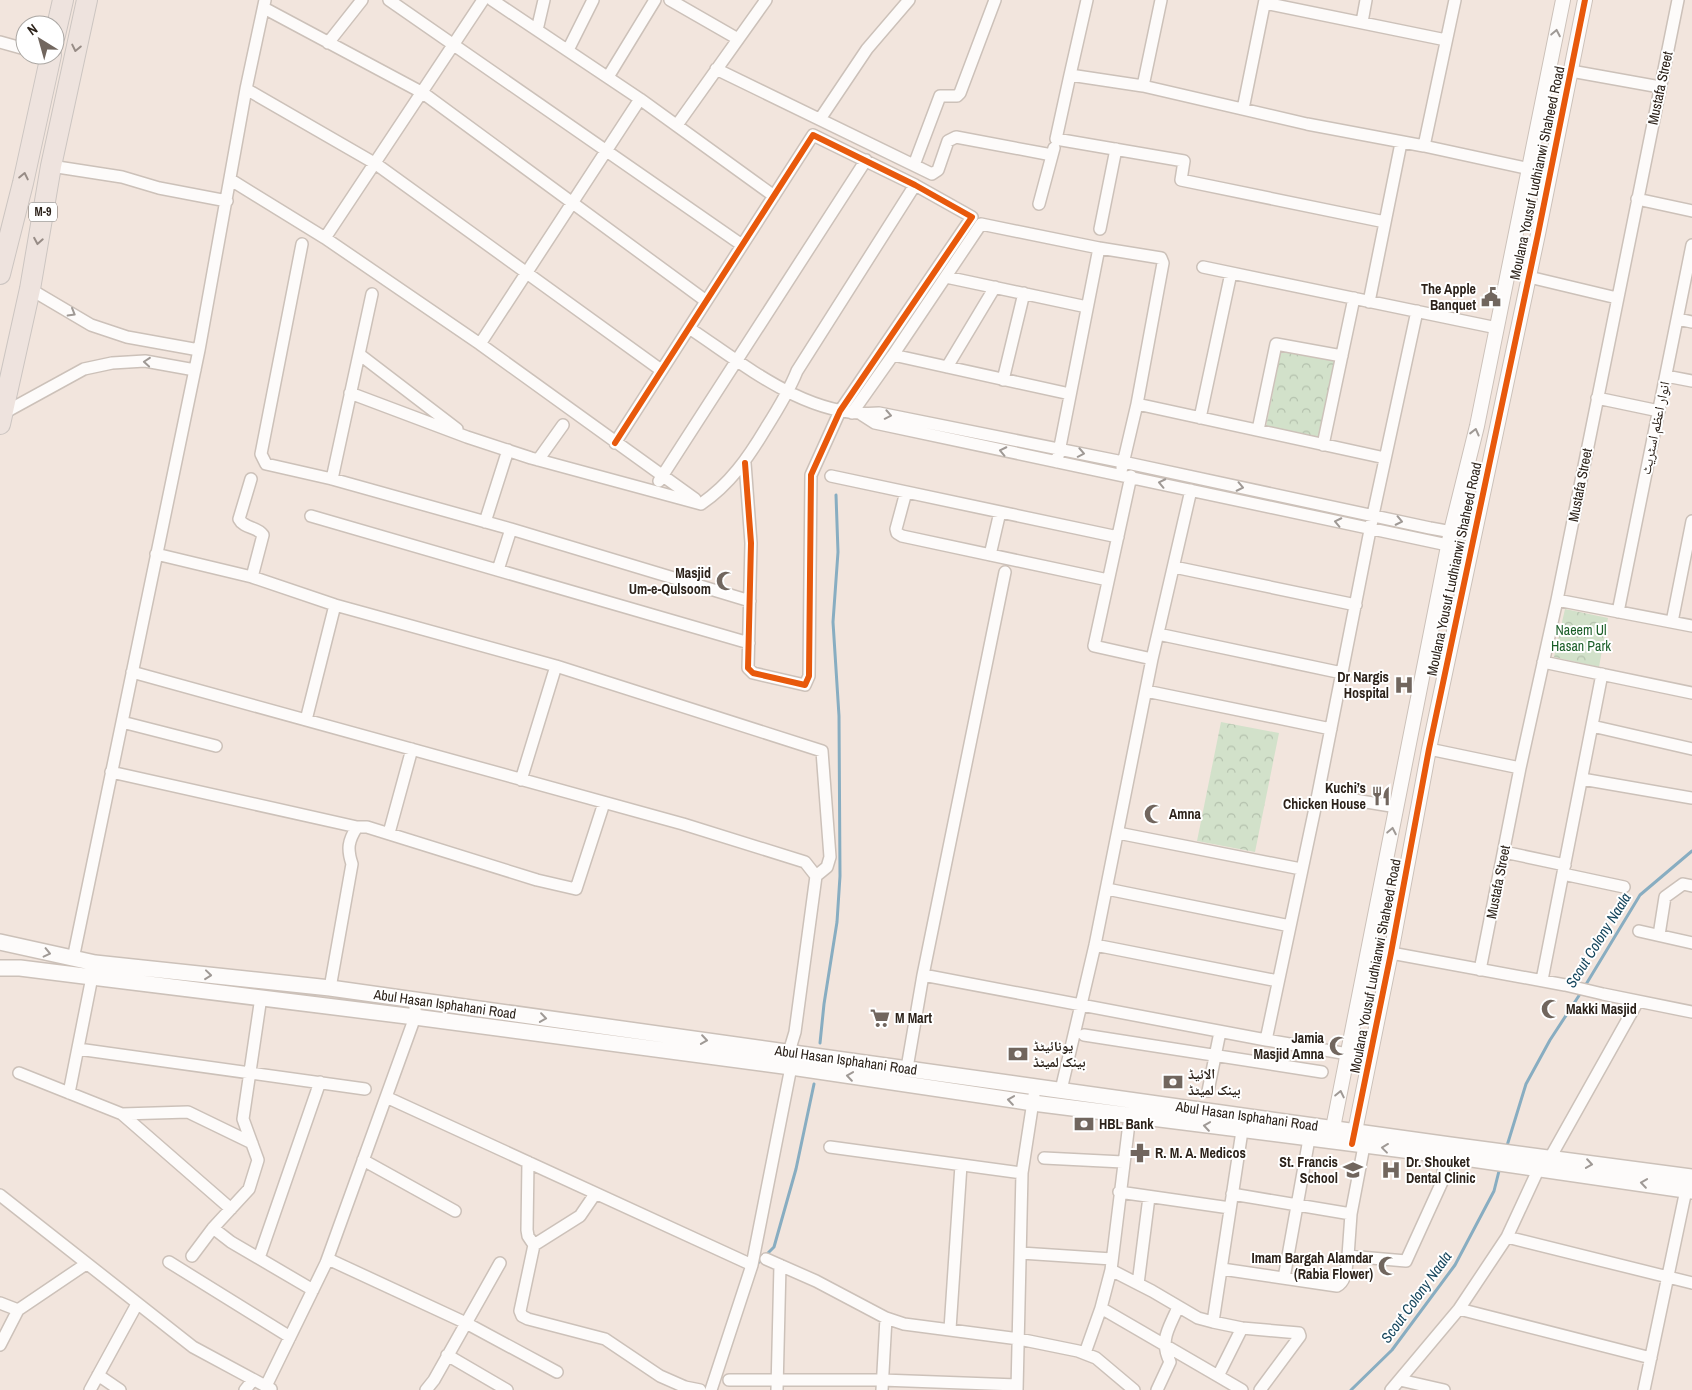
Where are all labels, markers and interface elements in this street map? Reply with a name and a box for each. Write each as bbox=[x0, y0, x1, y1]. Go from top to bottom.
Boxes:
north arrow bbox=[15, 15, 65, 65]
text: N bbox=[23, 20, 41, 39]
one-way arrow bbox=[1550, 29, 1561, 37]
one-way arrow bbox=[72, 43, 82, 52]
street label: Mustafa Street bbox=[1643, 50, 1677, 126]
street label: Moulana Yousuf Ludhianwi Shaheed Road bbox=[1506, 65, 1568, 281]
one-way arrow bbox=[18, 171, 29, 180]
road number: M-9 bbox=[29, 202, 57, 222]
one-way arrow bbox=[33, 237, 43, 246]
place label: The Apple Banquet bbox=[1421, 280, 1476, 314]
public building icon: The Apple Banquet bbox=[1480, 286, 1502, 308]
one-way arrow bbox=[66, 307, 75, 317]
one-way arrow bbox=[142, 357, 150, 368]
street label: انوار اعظم اسٹریٹ bbox=[1636, 380, 1675, 477]
one-way arrow bbox=[883, 409, 892, 419]
one-way arrow bbox=[1470, 429, 1480, 437]
one-way arrow bbox=[998, 446, 1007, 457]
street label: Mustafa Street bbox=[1564, 447, 1596, 523]
one-way arrow bbox=[1077, 448, 1086, 458]
street label: Moulana Yousuf Ludhianwi Shaheed Road bbox=[1423, 461, 1485, 677]
one-way arrow bbox=[1158, 478, 1167, 489]
one-way arrow bbox=[1236, 481, 1245, 492]
one-way arrow bbox=[1395, 515, 1404, 526]
one-way arrow bbox=[1334, 517, 1342, 528]
place label: Masjid Um-e-Qulsoom bbox=[629, 564, 711, 598]
mosque icon: Masjid Um-e-Qulsoom bbox=[715, 570, 737, 592]
park label: Naeem Ul Hasan Park bbox=[1551, 621, 1611, 655]
place label: Dr Nargis Hospital bbox=[1337, 668, 1389, 702]
hospital icon: Dr Nargis Hospital bbox=[1393, 674, 1415, 696]
place label: Kuchi’s Chicken House bbox=[1283, 779, 1366, 813]
restaurant icon: Kuchi’s Chicken House bbox=[1370, 785, 1392, 807]
mosque icon: Amna bbox=[1143, 803, 1165, 825]
place label: Amna bbox=[1169, 805, 1202, 823]
one-way arrow bbox=[1386, 827, 1397, 836]
street label: Mustafa Street bbox=[1482, 844, 1514, 920]
street label: Moulana Yousuf Ludhianwi Shaheed Road bbox=[1345, 857, 1405, 1075]
water label: Scout Colony Naala bbox=[1560, 888, 1636, 992]
one-way arrow bbox=[43, 947, 52, 958]
one-way arrow bbox=[205, 969, 213, 980]
street label: Abul Hasan Isphahani Road bbox=[372, 985, 517, 1023]
mosque icon: Makki Masjid bbox=[1540, 998, 1562, 1020]
place label: Makki Masjid bbox=[1566, 1000, 1637, 1018]
supermarket icon: M Mart bbox=[869, 1007, 891, 1029]
place label: M Mart bbox=[895, 1009, 932, 1027]
one-way arrow bbox=[539, 1012, 547, 1023]
place label: Jamia Masjid Amna bbox=[1254, 1029, 1325, 1063]
one-way arrow bbox=[700, 1034, 708, 1045]
mosque icon: Jamia Masjid Amna bbox=[1328, 1035, 1350, 1057]
place label: یونائیٹڈ بینک لمیٹڈ bbox=[1033, 1037, 1086, 1071]
street label: Abul Hasan Isphahani Road bbox=[773, 1041, 918, 1079]
bank icon: یونائیٹڈ بینک لمیٹڈ bbox=[1007, 1043, 1029, 1065]
place label: الائیڈ بینک لمیٹڈ bbox=[1188, 1065, 1241, 1099]
one-way arrow bbox=[846, 1071, 854, 1082]
bank icon: الائیڈ بینک لمیٹڈ bbox=[1162, 1071, 1184, 1093]
one-way arrow bbox=[1334, 1089, 1344, 1098]
one-way arrow bbox=[1006, 1095, 1015, 1105]
street label: Abul Hasan Isphahani Road bbox=[1174, 1097, 1319, 1135]
bank icon: HBL Bank bbox=[1073, 1113, 1095, 1135]
place label: HBL Bank bbox=[1099, 1115, 1154, 1133]
one-way arrow bbox=[1202, 1121, 1210, 1132]
pharmacy icon: R. M. A. Medicos bbox=[1129, 1142, 1151, 1164]
one-way arrow bbox=[1381, 1143, 1389, 1154]
place label: R. M. A. Medicos bbox=[1155, 1144, 1246, 1162]
place label: St. Francis School bbox=[1279, 1153, 1338, 1187]
place label: Dr. Shouket Dental Clinic bbox=[1406, 1153, 1476, 1187]
one-way arrow bbox=[1585, 1158, 1593, 1168]
school or university icon: St. Francis School bbox=[1342, 1159, 1364, 1181]
hospital icon: Dr. Shouket Dental Clinic bbox=[1380, 1159, 1402, 1181]
one-way arrow bbox=[1639, 1179, 1648, 1189]
water label: Scout Colony Naala bbox=[1376, 1247, 1457, 1347]
place label: Imam Bargah Alamdar (Rabia Flower) bbox=[1252, 1249, 1374, 1283]
mosque icon: Imam Bargah Alamdar (Rabia Flower) bbox=[1377, 1255, 1399, 1277]

